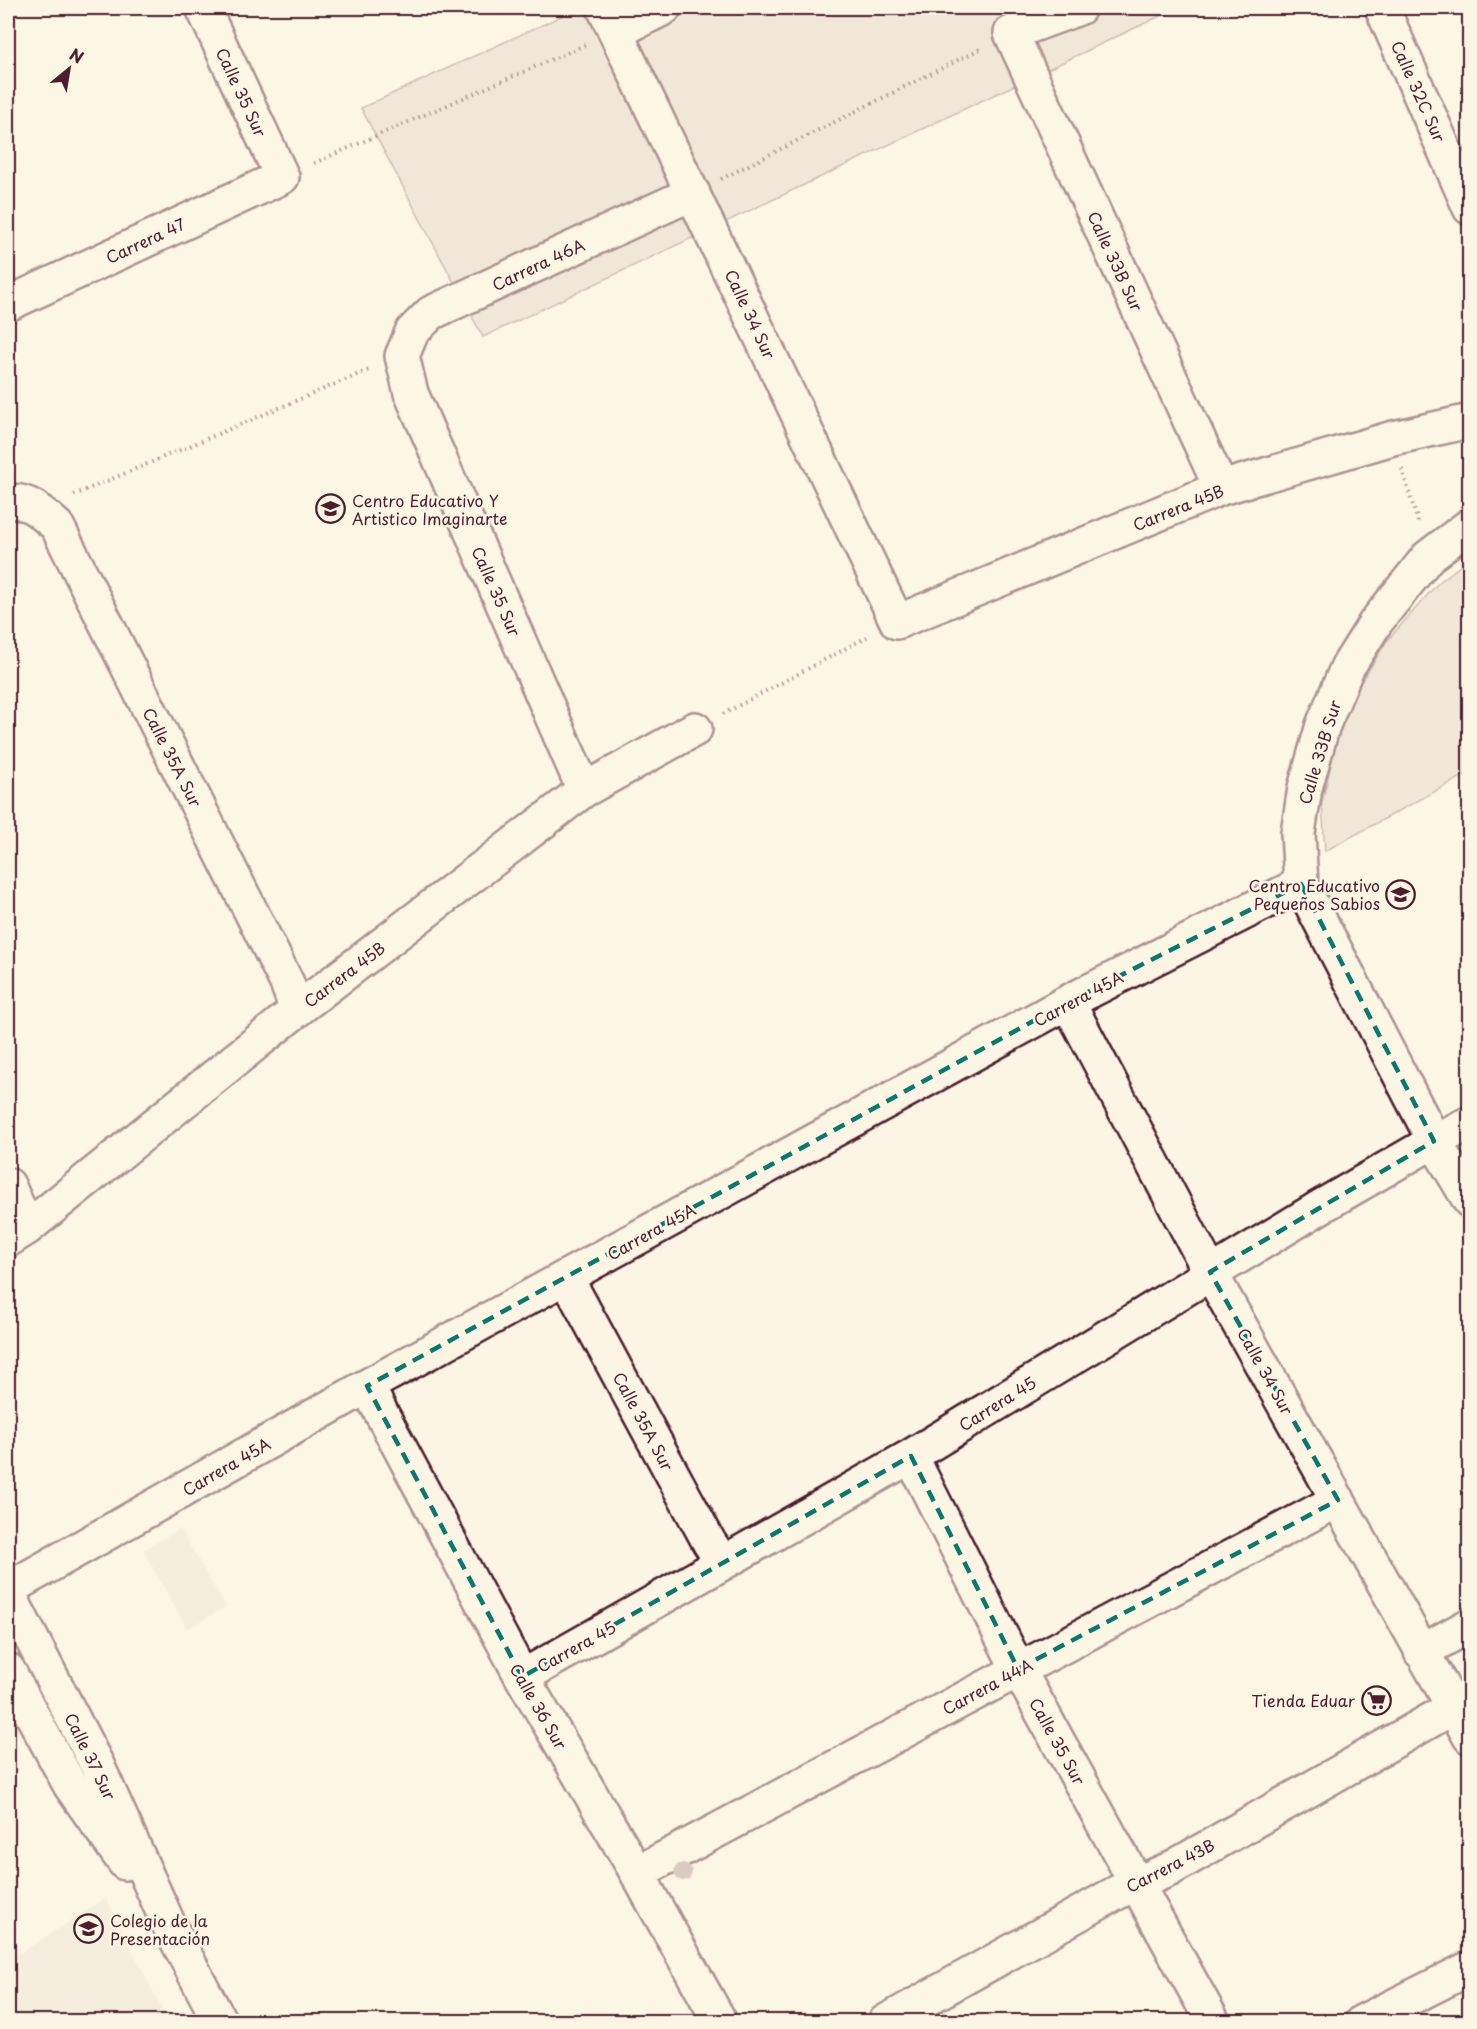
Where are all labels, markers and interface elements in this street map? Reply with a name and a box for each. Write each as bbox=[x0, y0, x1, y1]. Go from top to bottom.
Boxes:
street label: Calle 32C Sur bbox=[1386, 36, 1452, 146]
north arrow bbox=[39, 39, 99, 99]
text: N bbox=[66, 42, 88, 69]
street label: Calle 35 Sur bbox=[211, 43, 273, 141]
street label: Calle 33B Sur bbox=[1082, 207, 1150, 315]
street label: Carrera 47 bbox=[102, 211, 189, 269]
street label: Carrera 46A bbox=[488, 232, 588, 296]
street label: Calle 34 Sur bbox=[720, 265, 782, 363]
street label: Carrera 45B bbox=[1129, 478, 1227, 536]
place label: Centro Educativo Y Artistico Imaginarte bbox=[352, 488, 508, 530]
school or university icon: Centro Educativo Y Artistico Imaginarte bbox=[315, 493, 347, 525]
street label: Calle 35 Sur bbox=[466, 542, 528, 640]
street label: Calle 33B Sur bbox=[1292, 696, 1346, 807]
street label: Calle 35A Sur bbox=[138, 703, 209, 811]
place label: Centro Educativo Pequeños Sabios bbox=[1249, 873, 1380, 915]
school or university icon: Centro Educativo Pequeños Sabios bbox=[1385, 878, 1417, 910]
street label: Carrera 45B bbox=[298, 935, 390, 1013]
street label: Carrera 45A bbox=[1029, 964, 1127, 1032]
street label: Carrera 45A bbox=[602, 1197, 700, 1265]
street label: Calle 34 Sur bbox=[1232, 1323, 1300, 1419]
street label: Calle 35A Sur bbox=[608, 1367, 680, 1475]
street label: Carrera 45 bbox=[954, 1370, 1040, 1436]
street label: Carrera 45A bbox=[177, 1431, 275, 1501]
street label: Carrera 45 bbox=[532, 1614, 620, 1678]
street label: Carrera 44A bbox=[938, 1652, 1036, 1720]
street label: Calle 36 Sur bbox=[505, 1659, 574, 1754]
supermarket icon: Tienda Eduar bbox=[1360, 1684, 1392, 1716]
place label: Tienda Eduar bbox=[1252, 1688, 1356, 1712]
street label: Calle 35 Sur bbox=[1024, 1693, 1092, 1789]
street label: Calle 37 Sur bbox=[60, 1708, 123, 1804]
street label: Carrera 43B bbox=[1121, 1832, 1219, 1898]
place label: Colegio de la Presentación bbox=[110, 1908, 210, 1950]
school or university icon: Colegio de la Presentación bbox=[73, 1913, 105, 1945]

